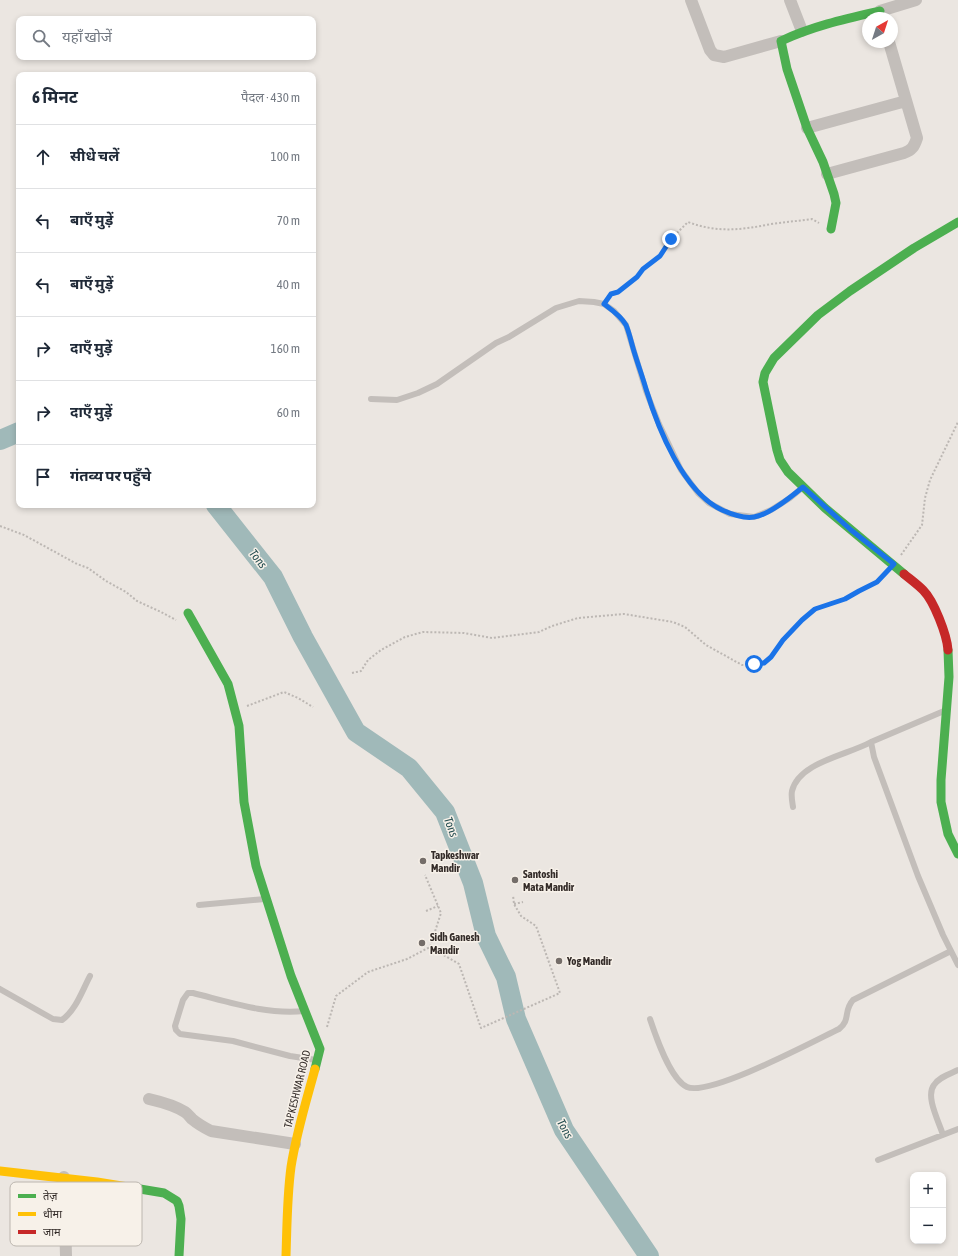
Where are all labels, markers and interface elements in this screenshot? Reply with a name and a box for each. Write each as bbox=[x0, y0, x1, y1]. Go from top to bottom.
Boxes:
north arrow bbox=[862, 12, 898, 48]
search box bbox=[16, 16, 316, 60]
icon: search bbox=[30, 27, 52, 49]
text: यहाँ खोजें bbox=[62, 28, 112, 45]
text: 6 मिनट bbox=[32, 87, 78, 107]
text: पैदल · 430 m bbox=[241, 90, 300, 105]
icon: ahead bbox=[32, 146, 54, 168]
text: सीधे चलें bbox=[70, 147, 119, 164]
text: 100 m bbox=[271, 149, 300, 164]
icon: left bbox=[32, 210, 54, 232]
text: बाएँ मुड़ें bbox=[70, 211, 113, 228]
text: 70 m bbox=[277, 213, 300, 228]
route end bbox=[662, 230, 680, 248]
icon: left bbox=[32, 274, 54, 296]
text: बाएँ मुड़ें bbox=[70, 275, 113, 292]
text: 40 m bbox=[277, 277, 300, 292]
icon: right bbox=[32, 338, 54, 360]
text: दाएँ मुड़ें bbox=[70, 339, 112, 356]
text: 160 m bbox=[271, 341, 300, 356]
icon: right bbox=[32, 402, 54, 424]
text: दाएँ मुड़ें bbox=[70, 403, 112, 420]
text: 60 m bbox=[277, 405, 300, 420]
icon: arrive bbox=[32, 466, 54, 488]
text: गंतव्य पर पहुँचे bbox=[70, 467, 151, 484]
water label: Tons bbox=[246, 547, 270, 571]
route start bbox=[745, 655, 763, 673]
water label: Tons bbox=[441, 815, 461, 839]
place label: Tapkeshwar Mandir bbox=[431, 849, 480, 874]
marker: Tapkeshwar Mandir bbox=[418, 856, 428, 866]
place label: Santoshi Mata Mandir bbox=[523, 868, 575, 893]
marker: Santoshi Mata Mandir bbox=[510, 875, 520, 885]
place label: Sidh Ganesh Mandir bbox=[430, 931, 480, 956]
marker: Sidh Ganesh Mandir bbox=[417, 938, 427, 948]
place label: Yog Mandir bbox=[566, 955, 612, 967]
marker: Yog Mandir bbox=[554, 956, 564, 966]
street label: TAPKESHWAR ROAD bbox=[282, 1049, 312, 1129]
water label: Tons bbox=[554, 1117, 576, 1141]
map controls bbox=[910, 1172, 946, 1244]
button: + bbox=[910, 1172, 946, 1208]
legend bbox=[10, 1182, 142, 1246]
text: तेज़ bbox=[43, 1190, 58, 1202]
text: धीमा bbox=[43, 1208, 62, 1220]
button: − bbox=[910, 1208, 946, 1244]
text: जाम bbox=[43, 1226, 61, 1238]

